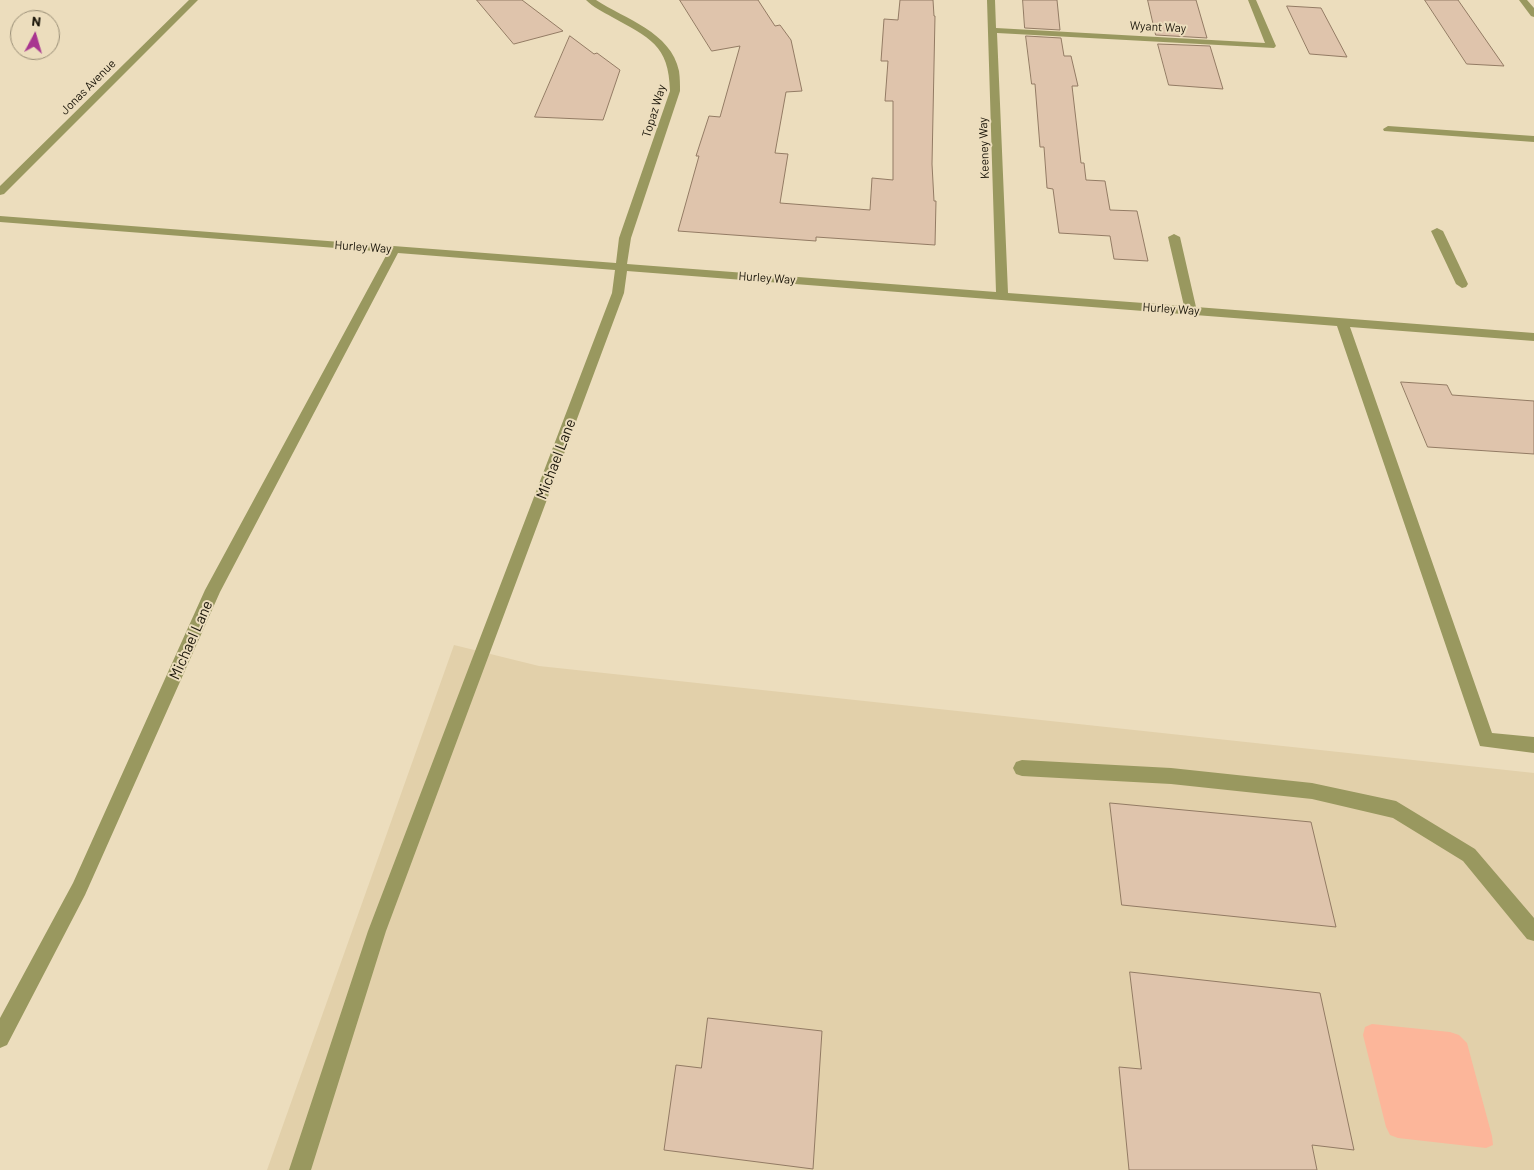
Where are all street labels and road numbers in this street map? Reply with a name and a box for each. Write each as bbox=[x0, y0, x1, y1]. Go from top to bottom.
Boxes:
street label: Wyant Way bbox=[1129, 18, 1187, 36]
street label: Jonas Avenue bbox=[57, 56, 119, 118]
street label: Topaz Way bbox=[639, 83, 669, 139]
street label: Keeney Way bbox=[976, 117, 992, 179]
street label: Hurley Way bbox=[334, 238, 392, 256]
street label: Hurley Way bbox=[738, 269, 796, 287]
street label: Hurley Way bbox=[1142, 300, 1200, 318]
street label: Michael Lane bbox=[532, 416, 580, 502]
street label: Michael Lane bbox=[166, 598, 216, 682]

